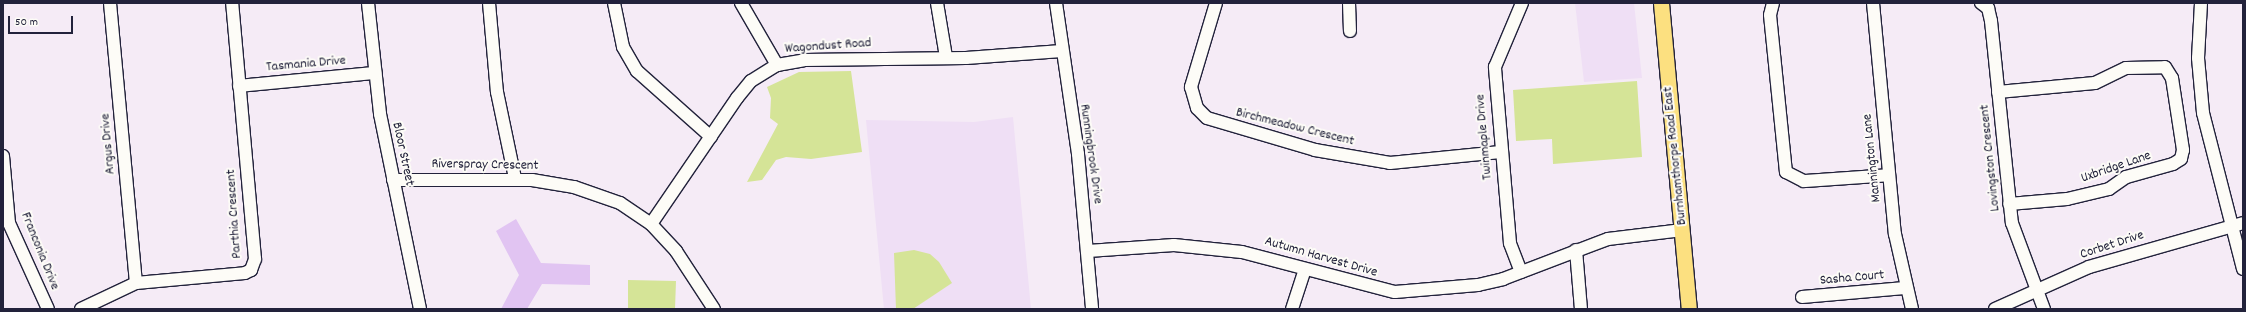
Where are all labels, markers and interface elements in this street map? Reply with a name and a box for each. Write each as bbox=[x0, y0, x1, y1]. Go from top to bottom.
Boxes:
scale bar bbox=[10, 8, 75, 34]
text: 50 m bbox=[15, 14, 38, 31]
street label: Wagondust Road bbox=[784, 35, 872, 57]
street label: Tasmania Drive bbox=[265, 52, 347, 76]
street label: Burnhamthorpe Road East bbox=[1659, 86, 1691, 226]
street label: Twinmaple Drive bbox=[1472, 93, 1496, 181]
street label: Runningbrook Drive bbox=[1076, 103, 1106, 205]
street label: Birchmeadow Crescent bbox=[1234, 104, 1356, 150]
street label: Lovingston Crescent bbox=[1976, 104, 2004, 212]
street label: Argus Drive bbox=[97, 113, 119, 175]
street label: Mannington Lane bbox=[1859, 113, 1885, 203]
street label: Bloor Street bbox=[388, 121, 418, 187]
street label: Uxbridge Lane bbox=[2079, 147, 2153, 187]
street label: Riverspray Crescent bbox=[431, 156, 539, 174]
street label: Parthia Crescent bbox=[222, 169, 246, 259]
street label: Franconia Drive bbox=[17, 210, 63, 292]
street label: Corbet Drive bbox=[2078, 227, 2146, 263]
street label: Autumn Harvest Drive bbox=[1263, 233, 1379, 281]
street label: Sasha Court bbox=[1819, 267, 1885, 289]

